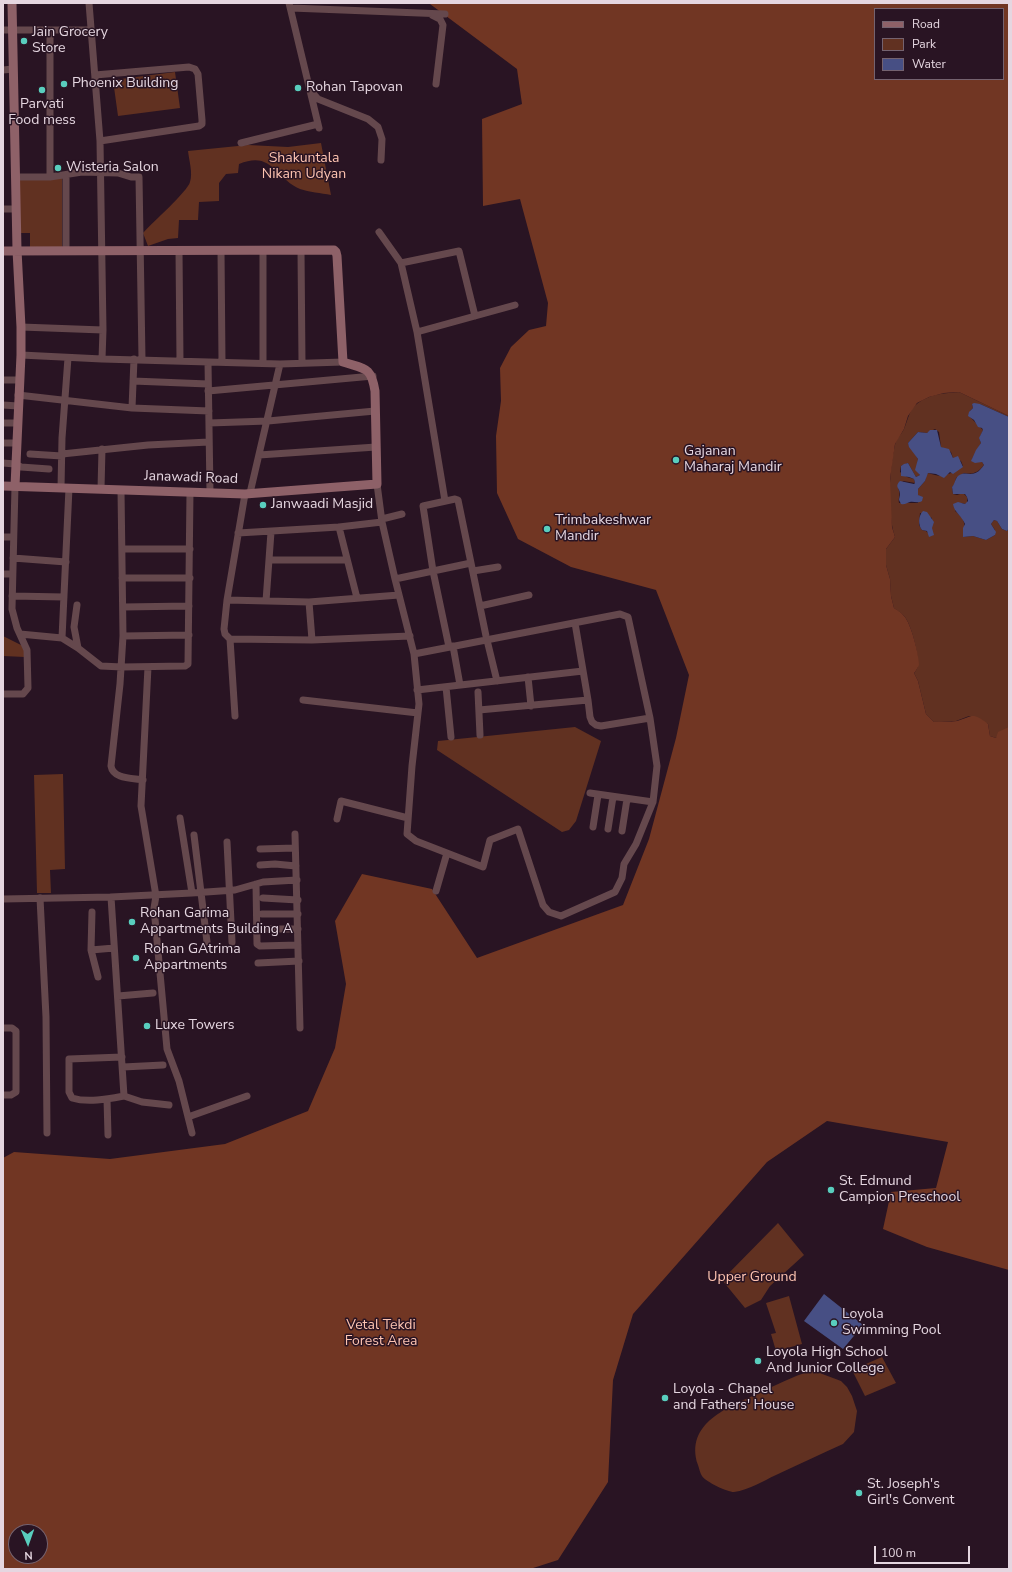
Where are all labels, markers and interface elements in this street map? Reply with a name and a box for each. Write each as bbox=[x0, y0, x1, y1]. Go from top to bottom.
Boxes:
legend bbox=[874, 8, 1004, 80]
text: Road bbox=[912, 16, 940, 32]
place label: Jain Grocery Store bbox=[32, 25, 108, 58]
marker: Jain Grocery Store bbox=[19, 36, 29, 46]
text: Park bbox=[912, 36, 936, 52]
text: Water bbox=[912, 56, 946, 72]
place label: Phoenix Building bbox=[72, 76, 178, 92]
marker: Phoenix Building bbox=[59, 79, 69, 89]
place label: Rohan Tapovan bbox=[306, 80, 403, 96]
marker: Rohan Tapovan bbox=[293, 83, 303, 93]
marker: Parvati Food mess bbox=[37, 85, 47, 95]
place label: Parvati Food mess bbox=[8, 97, 76, 130]
park label: Shakuntala Nikam Udyan bbox=[262, 151, 346, 184]
place label: Wisteria Salon bbox=[66, 160, 159, 176]
marker: Wisteria Salon bbox=[53, 163, 63, 173]
place label: Gajanan Maharaj Mandir bbox=[684, 444, 782, 476]
marker: Gajanan Maharaj Mandir bbox=[671, 455, 681, 465]
street label: Janawadi Road bbox=[144, 468, 238, 488]
place label: Janwaadi Masjid bbox=[271, 497, 373, 513]
marker: Janwaadi Masjid bbox=[258, 500, 268, 510]
place label: Trimbakeshwar Mandir bbox=[555, 513, 651, 546]
marker: Trimbakeshwar Mandir bbox=[542, 524, 552, 534]
place label: Rohan Garima Appartments Building A bbox=[140, 906, 293, 938]
marker: Rohan Garima Appartments Building A bbox=[127, 917, 137, 927]
place label: Rohan GAtrima Appartments bbox=[144, 942, 241, 974]
marker: Rohan GAtrima Appartments bbox=[131, 953, 141, 963]
place label: Luxe Towers bbox=[155, 1018, 234, 1034]
marker: Luxe Towers bbox=[142, 1021, 152, 1031]
place label: St. Edmund Campion Preschool bbox=[839, 1174, 960, 1206]
marker: St. Edmund Campion Preschool bbox=[826, 1185, 836, 1195]
park label: Upper Ground bbox=[707, 1270, 797, 1286]
place label: Loyola Swimming Pool bbox=[842, 1307, 941, 1340]
park label: Vetal Tekdi Forest Area bbox=[345, 1318, 417, 1350]
marker: Loyola Swimming Pool bbox=[829, 1318, 839, 1328]
place label: Loyola High School And Junior College bbox=[766, 1345, 888, 1378]
marker: Loyola High School And Junior College bbox=[753, 1356, 763, 1366]
place label: Loyola - Chapel and Fathers' House bbox=[673, 1382, 794, 1414]
marker: Loyola - Chapel and Fathers' House bbox=[660, 1393, 670, 1403]
place label: St. Joseph's Girl's Convent bbox=[867, 1477, 954, 1510]
marker: St. Joseph's Girl's Convent bbox=[854, 1488, 864, 1498]
north arrow bbox=[8, 1524, 48, 1564]
scale bar bbox=[876, 1538, 972, 1564]
text: 100 m bbox=[881, 1545, 916, 1561]
text: N bbox=[24, 1548, 33, 1563]

